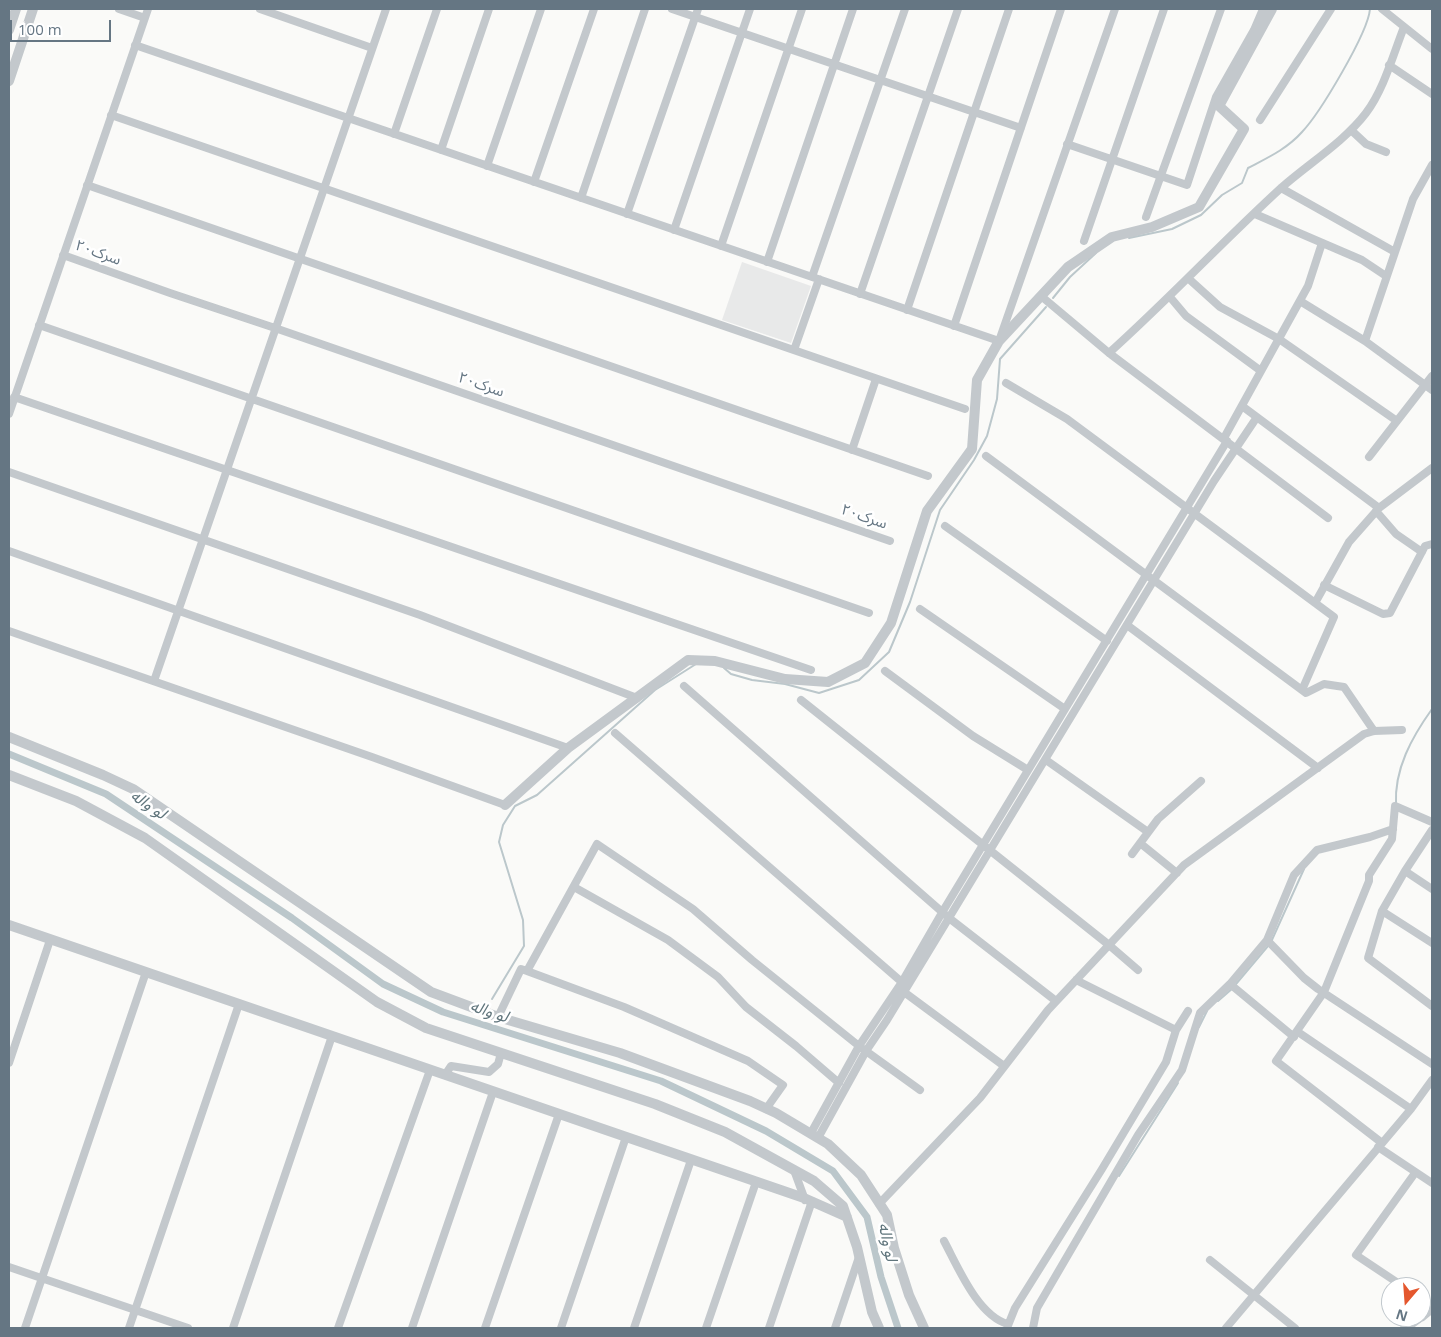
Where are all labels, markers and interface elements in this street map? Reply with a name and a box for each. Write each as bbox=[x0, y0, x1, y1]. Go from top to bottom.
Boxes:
scale bar bbox=[12, 10, 114, 42]
text: 100 m bbox=[18, 19, 62, 39]
street label: سرک۲۰ bbox=[73, 236, 123, 270]
street label: سرک۲۰ bbox=[456, 369, 506, 401]
street label: سرک۲۰ bbox=[839, 501, 889, 533]
water label: لو واله bbox=[127, 786, 169, 824]
water label: لو واله bbox=[468, 997, 510, 1027]
water label: لو واله bbox=[874, 1221, 900, 1263]
north arrow bbox=[1381, 1277, 1431, 1327]
text: N bbox=[1393, 1305, 1410, 1327]

